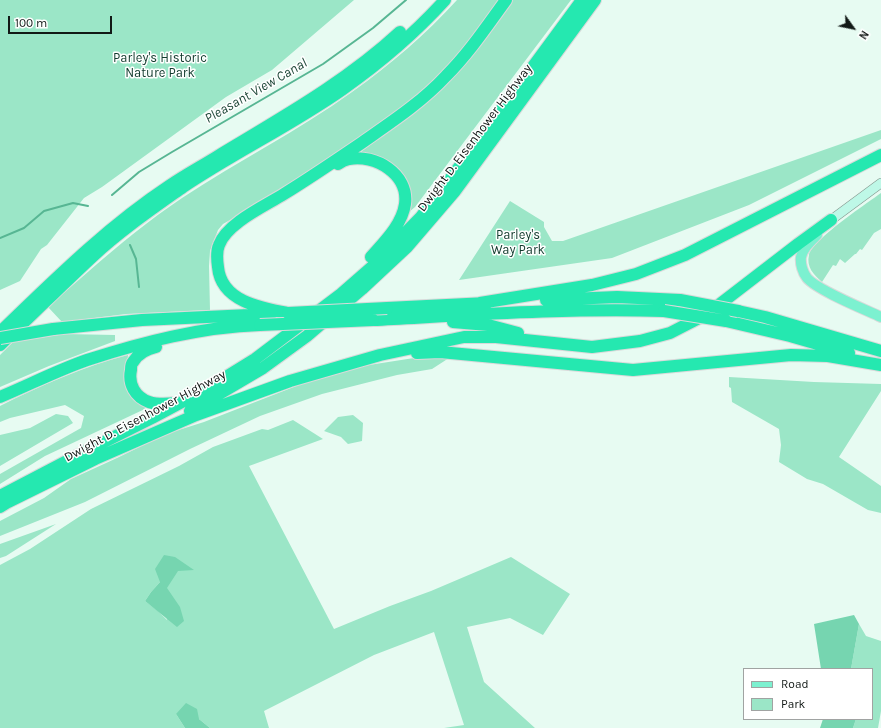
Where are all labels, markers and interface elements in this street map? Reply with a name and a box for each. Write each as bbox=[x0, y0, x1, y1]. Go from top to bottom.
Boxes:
scale bar bbox=[10, 8, 114, 34]
north arrow bbox=[833, 8, 873, 48]
text: 100 m bbox=[15, 16, 47, 30]
text: N bbox=[856, 28, 871, 42]
park label: Parley's Historic Nature Park bbox=[113, 50, 207, 81]
water label: Pleasant View Canal bbox=[202, 55, 310, 127]
street label: Dwight D. Eisenhower Highway bbox=[414, 61, 536, 215]
park label: Parley's Way Park bbox=[491, 227, 545, 258]
street label: Dwight D. Eisenhower Highway bbox=[62, 367, 228, 465]
legend bbox=[743, 668, 873, 720]
text: Road bbox=[781, 677, 809, 691]
text: Park bbox=[781, 697, 805, 711]

